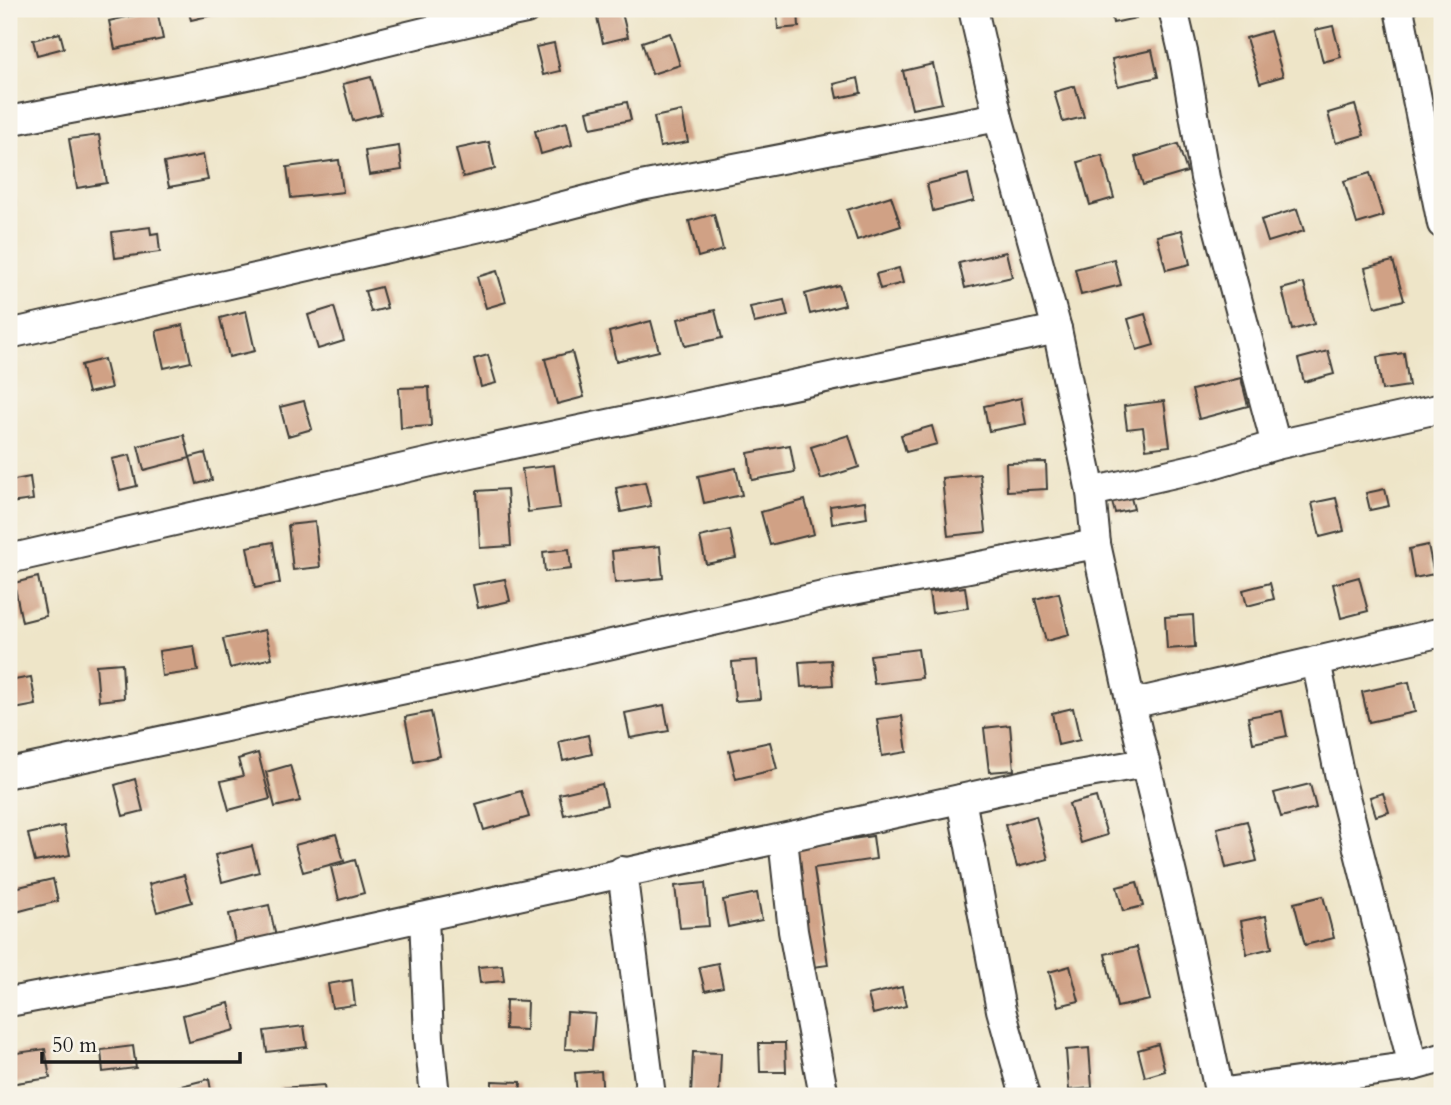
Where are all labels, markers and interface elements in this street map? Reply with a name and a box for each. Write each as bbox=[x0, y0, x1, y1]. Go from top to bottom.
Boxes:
scale bar bbox=[42, 1021, 240, 1065]
text: 50 m bbox=[52, 1031, 97, 1060]

